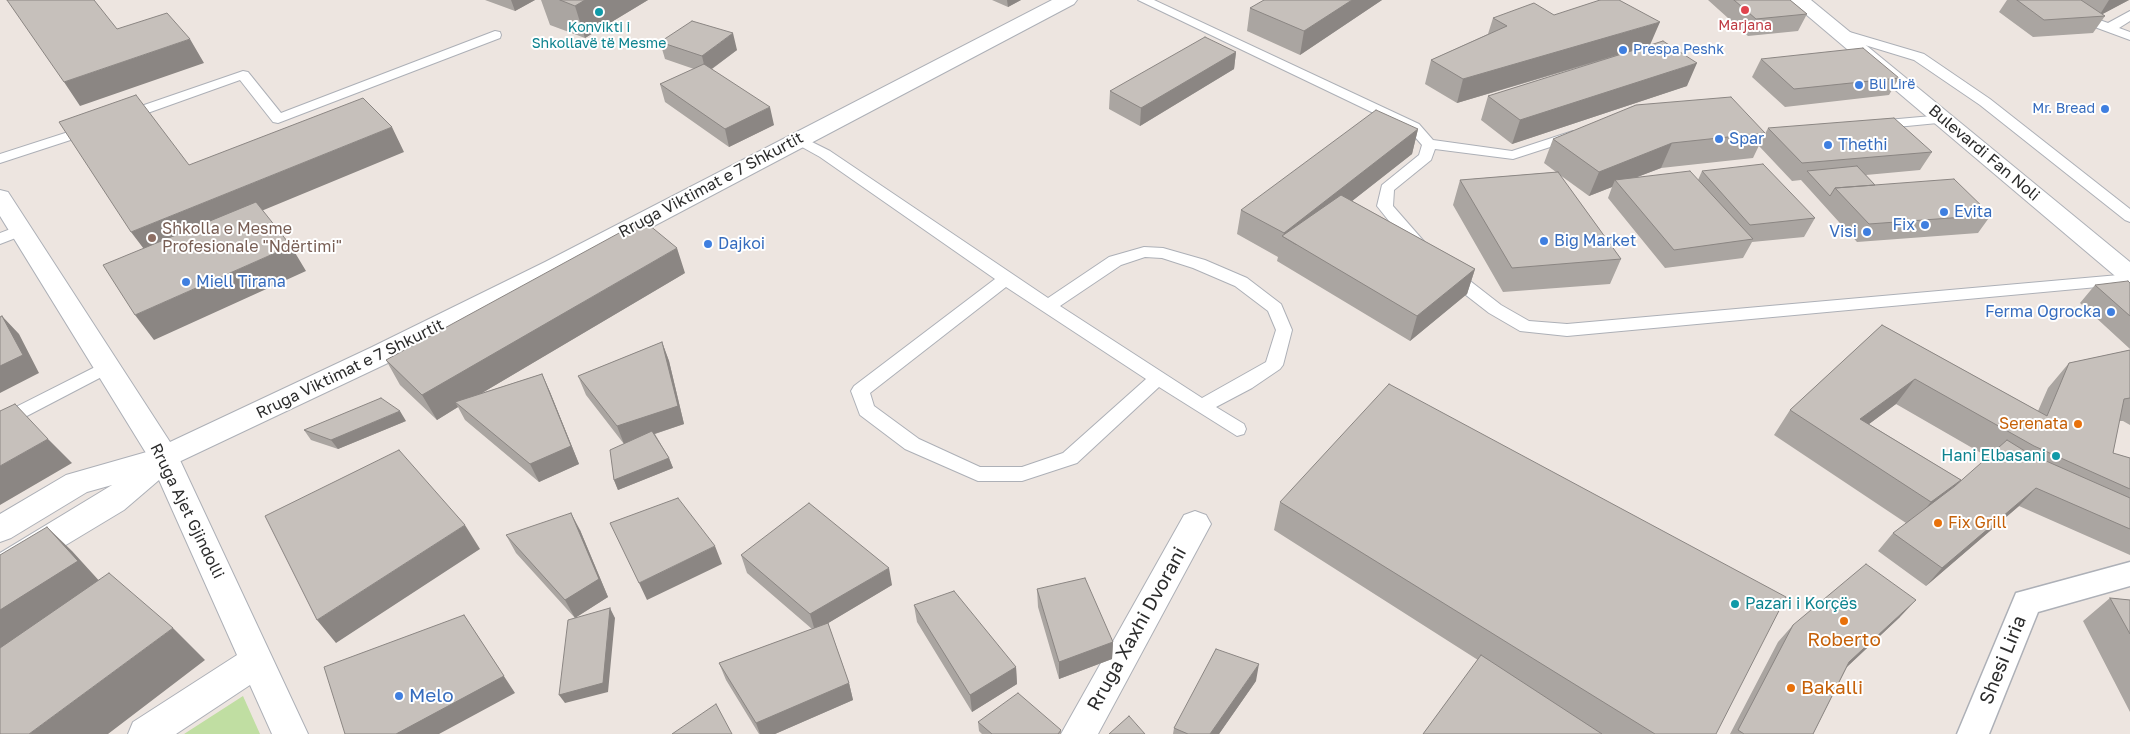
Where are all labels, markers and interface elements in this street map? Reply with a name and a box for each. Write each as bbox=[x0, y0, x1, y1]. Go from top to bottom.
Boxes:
marker: Marjana bbox=[1739, 4, 1751, 16]
marker: Konvikti i Shkollavë të Mesme bbox=[593, 6, 605, 18]
place label: Marjana bbox=[1718, 18, 1772, 34]
place label: Konvikti i Shkollavë të Mesme bbox=[532, 20, 666, 52]
place label: Prespa Peshk bbox=[1633, 42, 1724, 58]
marker: Prespa Peshk bbox=[1617, 44, 1629, 56]
place label: Bli Lirë bbox=[1869, 77, 1915, 93]
marker: Bli Lirë bbox=[1853, 79, 1865, 91]
street label: Bulevardi Fan Noli bbox=[1924, 101, 2044, 205]
place label: Mr. Bread bbox=[2032, 101, 2095, 117]
marker: Mr. Bread bbox=[2099, 103, 2111, 115]
street label: Rruga Viktimat e 7 Shkurtit bbox=[615, 128, 807, 242]
place label: Spar bbox=[1729, 129, 1764, 149]
marker: Spar bbox=[1713, 133, 1725, 145]
place label: Thethi bbox=[1838, 135, 1888, 155]
marker: Thethi bbox=[1822, 139, 1834, 151]
place label: Evita bbox=[1954, 202, 1992, 222]
marker: Evita bbox=[1938, 206, 1950, 218]
place label: Fix bbox=[1892, 215, 1915, 235]
place label: Shkolla e Mesme Profesionale "Ndërtimi" bbox=[162, 219, 342, 257]
marker: Fix bbox=[1919, 219, 1931, 231]
place label: Visi bbox=[1829, 222, 1857, 242]
marker: Visi bbox=[1861, 226, 1873, 238]
place label: Big Market bbox=[1554, 231, 1636, 251]
marker: Shkolla e Mesme Profesionale "Ndërtimi" bbox=[146, 232, 158, 244]
place label: Dajkoi bbox=[718, 234, 765, 254]
marker: Big Market bbox=[1538, 235, 1550, 247]
marker: Dajkoi bbox=[702, 238, 714, 250]
place label: Miell Tirana bbox=[196, 272, 286, 292]
marker: Miell Tirana bbox=[180, 276, 192, 288]
place label: Ferma Ogrocka bbox=[1985, 302, 2101, 322]
marker: Ferma Ogrocka bbox=[2105, 306, 2117, 318]
street label: Rruga Viktimat e 7 Shkurtit bbox=[253, 315, 447, 423]
place label: Serenata bbox=[1999, 414, 2068, 434]
marker: Serenata bbox=[2072, 418, 2084, 430]
street label: Rruga Ajet Gjindolli bbox=[146, 440, 228, 582]
place label: Hani Elbasani bbox=[1941, 446, 2046, 466]
marker: Hani Elbasani bbox=[2050, 450, 2062, 462]
place label: Fix Grill bbox=[1948, 513, 2007, 533]
marker: Fix Grill bbox=[1932, 517, 1944, 529]
street label: Rruga Xaxhi Dvorani bbox=[1082, 543, 1192, 715]
place label: Pazari i Korçës bbox=[1745, 594, 1857, 614]
marker: Pazari i Korçës bbox=[1729, 598, 1741, 610]
street label: Shesi Liria bbox=[1975, 612, 2031, 708]
marker: Roberto bbox=[1838, 615, 1850, 627]
place label: Roberto bbox=[1807, 629, 1881, 651]
place label: Bakalli bbox=[1801, 677, 1863, 699]
marker: Bakalli bbox=[1785, 682, 1797, 694]
place label: Melo bbox=[409, 685, 454, 707]
marker: Melo bbox=[393, 690, 405, 702]

